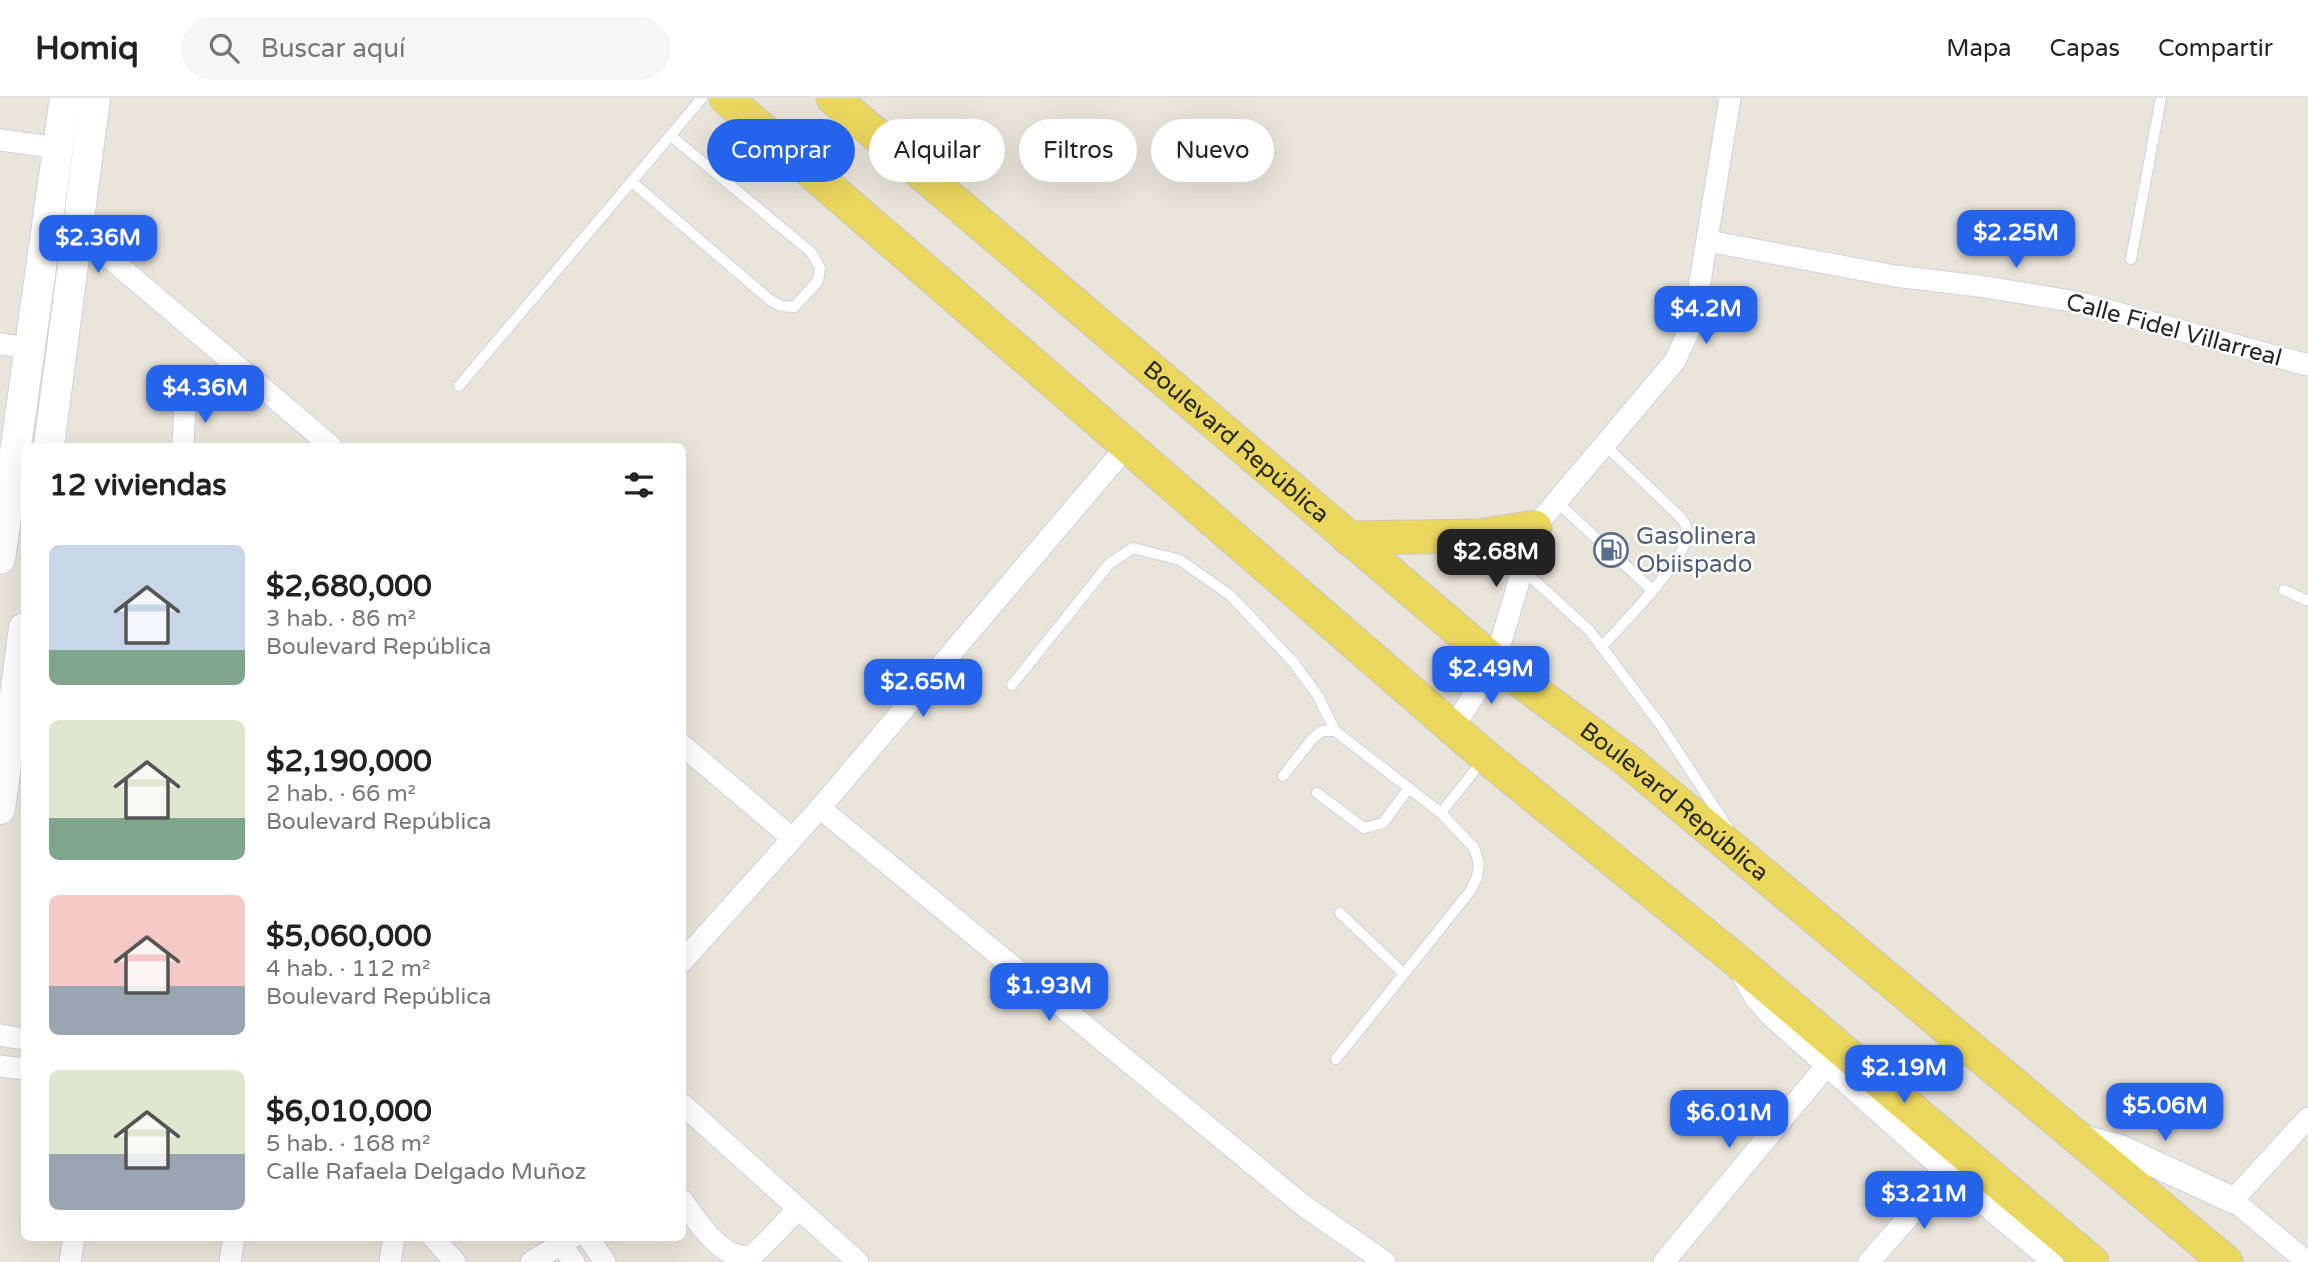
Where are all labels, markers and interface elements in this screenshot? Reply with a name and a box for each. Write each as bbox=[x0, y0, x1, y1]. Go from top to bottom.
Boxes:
search box bbox=[181, 17, 671, 80]
text: Homiq bbox=[35, 29, 139, 68]
icon: search bbox=[205, 29, 243, 67]
text: Buscar aquí bbox=[261, 33, 406, 64]
text: Mapa bbox=[1946, 34, 2012, 63]
text: Capas bbox=[2050, 34, 2120, 63]
text: Compartir bbox=[2158, 34, 2273, 63]
chip: Comprar bbox=[707, 119, 855, 182]
chip: Alquilar bbox=[869, 119, 1005, 182]
chip: Filtros bbox=[1019, 119, 1137, 182]
chip: Nuevo bbox=[1151, 119, 1274, 182]
pin: $2.25M bbox=[1959, 211, 2073, 270]
pin: $2.36M bbox=[41, 216, 155, 275]
text: $2.25M bbox=[1973, 219, 2059, 247]
text: $2.36M bbox=[55, 224, 141, 252]
pin: $4.2M bbox=[1657, 286, 1755, 346]
street label: Calle Fidel Villarreal bbox=[2063, 287, 2285, 373]
text: $4.2M bbox=[1670, 295, 1742, 323]
street label: Boulevard República bbox=[1137, 354, 1335, 529]
pin: $4.36M bbox=[148, 366, 262, 425]
text: $4.36M bbox=[162, 374, 248, 402]
icon: filters bbox=[620, 466, 658, 504]
text: 12 viviendas bbox=[49, 467, 227, 504]
place label: Gasolinera Obiispado bbox=[1636, 522, 1757, 579]
pin: $2.68M bbox=[1439, 530, 1553, 589]
fuel station icon: Gasolinera Obiispado bbox=[1592, 531, 1630, 569]
text: $2.68M bbox=[1453, 538, 1539, 566]
text: $2,680,000 bbox=[266, 568, 432, 605]
icon: home bbox=[105, 573, 189, 657]
text: 3 hab. · 86 m² bbox=[266, 605, 416, 633]
text: Boulevard República bbox=[266, 633, 491, 661]
pin: $2.49M bbox=[1434, 646, 1548, 706]
text: $2.49M bbox=[1448, 655, 1534, 683]
pin: $2.65M bbox=[866, 660, 980, 719]
text: $2.65M bbox=[880, 668, 966, 696]
street label: Boulevard República bbox=[1574, 716, 1775, 887]
text: $2,190,000 bbox=[266, 743, 432, 780]
icon: home bbox=[105, 748, 189, 832]
text: 2 hab. · 66 m² bbox=[266, 780, 416, 808]
text: Boulevard República bbox=[266, 808, 491, 836]
text: $5,060,000 bbox=[266, 918, 432, 955]
icon: home bbox=[105, 923, 189, 1007]
text: 4 hab. · 112 m² bbox=[266, 955, 431, 983]
pin: $1.93M bbox=[992, 964, 1106, 1023]
text: $1.93M bbox=[1006, 972, 1092, 1000]
text: Boulevard República bbox=[266, 983, 491, 1011]
pin: $2.19M bbox=[1847, 1046, 1961, 1105]
text: $2.19M bbox=[1861, 1054, 1947, 1082]
pin: $5.06M bbox=[2108, 1084, 2222, 1143]
pin: $6.01M bbox=[1672, 1090, 1786, 1150]
text: $5.06M bbox=[2122, 1092, 2208, 1120]
text: $6,010,000 bbox=[266, 1093, 432, 1130]
icon: home bbox=[105, 1098, 189, 1182]
text: $6.01M bbox=[1686, 1099, 1772, 1127]
text: 5 hab. · 168 m² bbox=[266, 1130, 431, 1158]
text: Calle Rafaela Delgado Muñoz bbox=[266, 1158, 586, 1186]
pin: $3.21M bbox=[1867, 1172, 1981, 1231]
text: $3.21M bbox=[1881, 1180, 1967, 1208]

